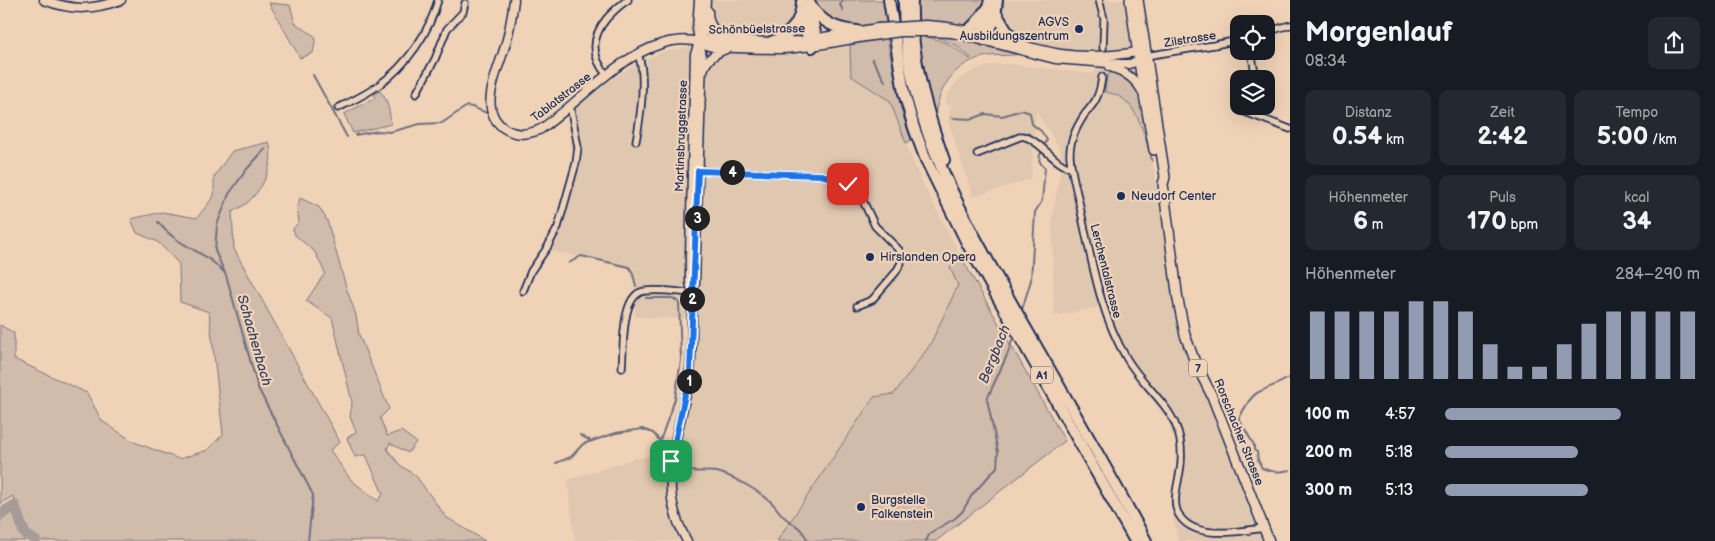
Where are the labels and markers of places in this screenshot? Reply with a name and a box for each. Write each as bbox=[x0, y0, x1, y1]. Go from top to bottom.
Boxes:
place label: AGVS Ausbildungszentrum bbox=[960, 15, 1069, 44]
marker: AGVS Ausbildungszentrum bbox=[1073, 23, 1085, 35]
pin: 4 bbox=[720, 160, 744, 184]
pin bbox=[827, 163, 869, 205]
place label: Neudorf Center bbox=[1131, 189, 1217, 204]
marker: Neudorf Center bbox=[1115, 190, 1127, 202]
pin: 3 bbox=[684, 206, 710, 230]
place label: Hirslanden Opera bbox=[880, 250, 976, 265]
marker: Hirslanden Opera bbox=[864, 251, 876, 263]
pin: 2 bbox=[680, 286, 704, 312]
pin: 1 bbox=[676, 368, 702, 394]
pin bbox=[650, 440, 692, 482]
place label: Burgstelle Falkenstein bbox=[871, 493, 933, 522]
marker: Burgstelle Falkenstein bbox=[855, 501, 867, 513]

